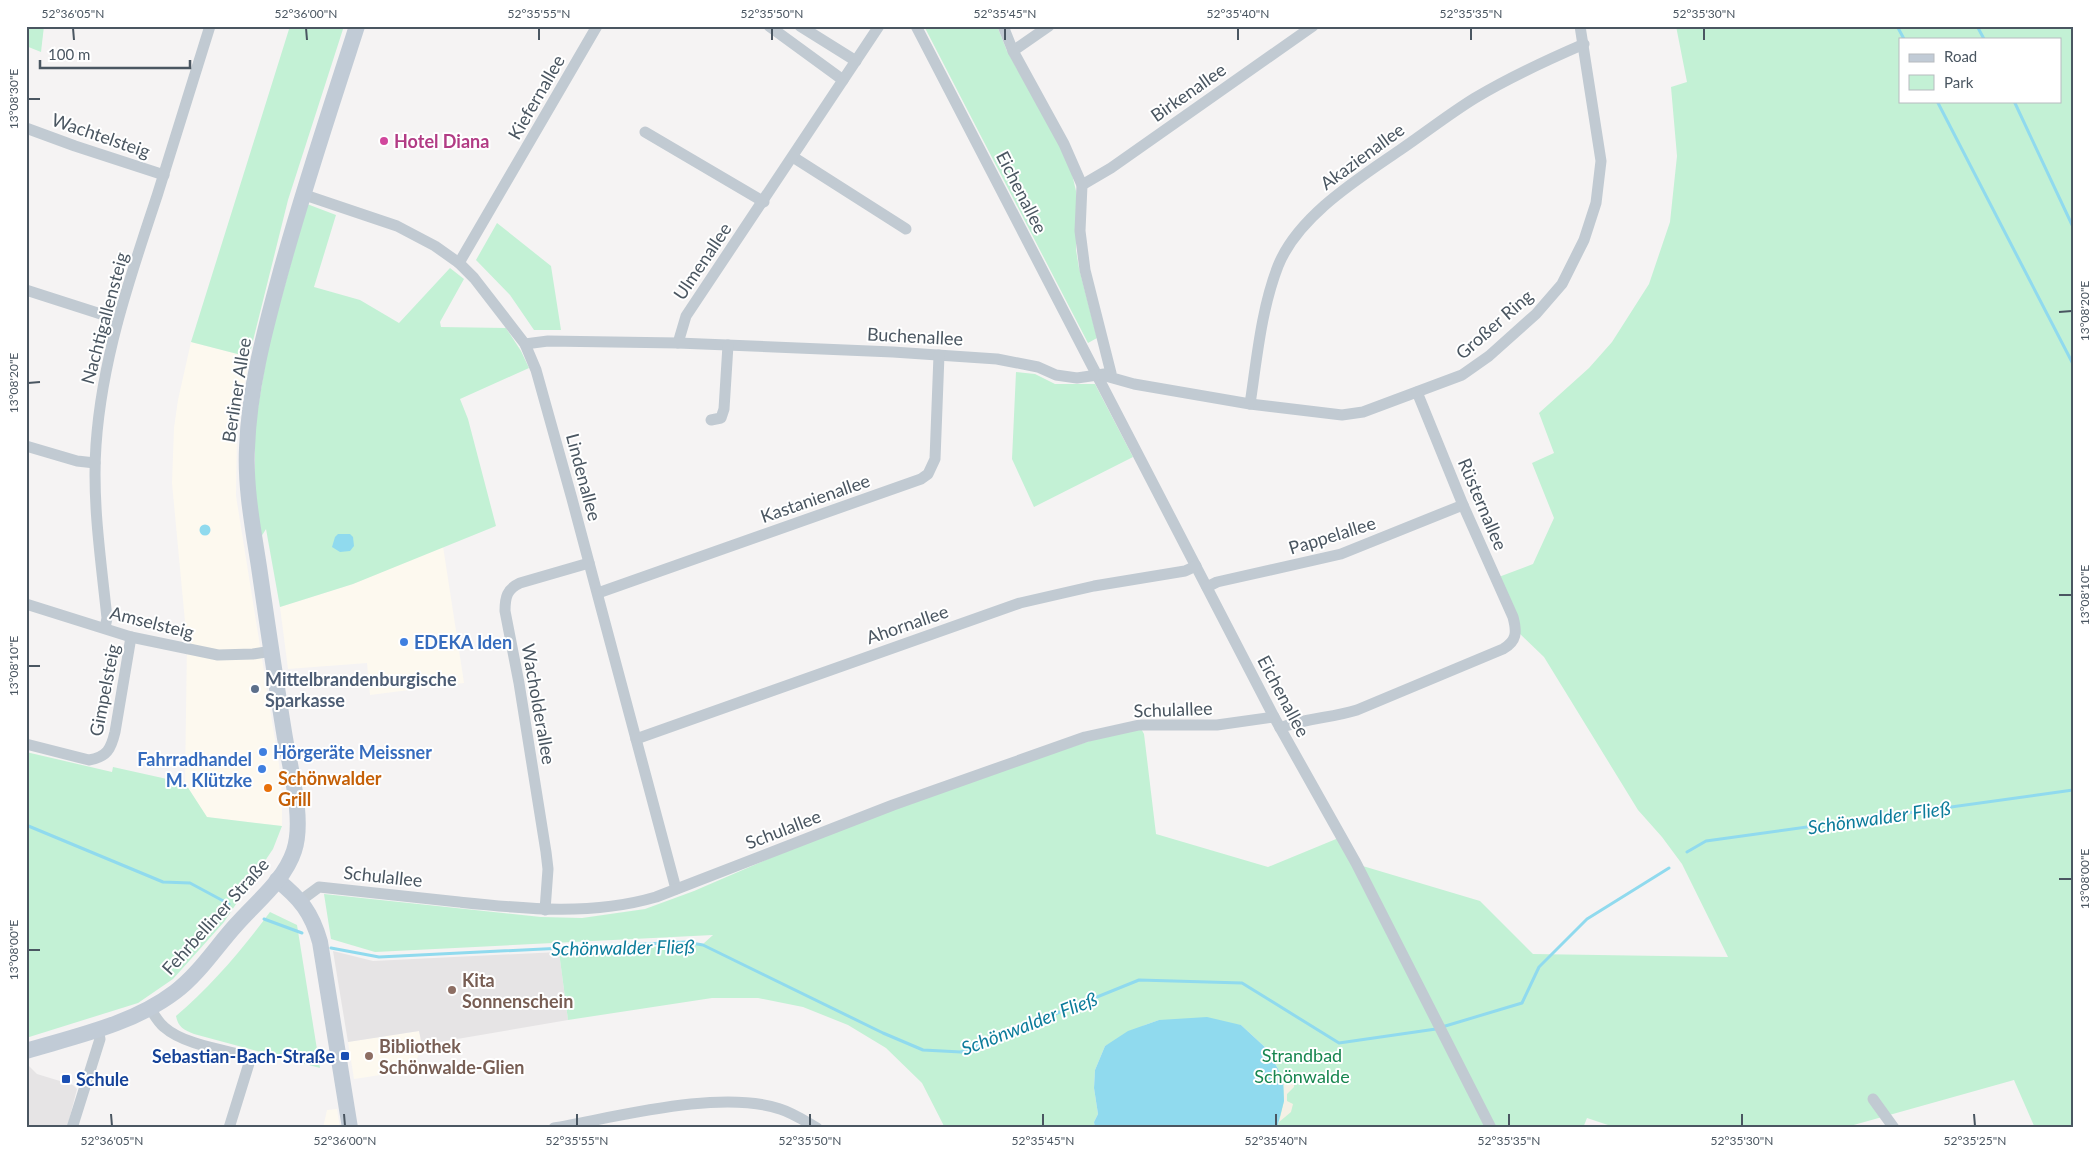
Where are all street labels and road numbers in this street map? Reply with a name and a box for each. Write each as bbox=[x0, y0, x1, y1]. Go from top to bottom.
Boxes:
street label: Kiefernallee bbox=[503, 51, 569, 143]
street label: Birkenallee bbox=[1146, 58, 1230, 126]
street label: Wachtelsteig bbox=[49, 108, 153, 162]
street label: Akazienallee bbox=[1316, 118, 1408, 194]
street label: Eichenallee bbox=[992, 147, 1052, 237]
street label: Ulmenallee bbox=[668, 218, 736, 304]
street label: Nachtigallensteig bbox=[76, 250, 132, 386]
street label: Großer Ring bbox=[1451, 285, 1537, 363]
street label: Buchenallee bbox=[866, 322, 964, 350]
street label: Berliner Allee bbox=[217, 336, 255, 444]
street label: Lindenallee bbox=[562, 431, 606, 523]
street label: Rüsternallee bbox=[1454, 455, 1512, 553]
street label: Kastanienallee bbox=[757, 469, 873, 527]
street label: Pappelallee bbox=[1286, 511, 1378, 559]
street label: Ahornallee bbox=[863, 600, 951, 648]
street label: Amselsteig bbox=[108, 601, 196, 643]
street label: Gimpelsteig bbox=[84, 642, 124, 738]
street label: Wacholderallee bbox=[518, 642, 560, 766]
street label: Eichenallee bbox=[1253, 651, 1315, 741]
street label: Schulallee bbox=[1133, 697, 1213, 721]
street label: Schulallee bbox=[742, 805, 824, 853]
street label: Fehrbelliner Straße bbox=[157, 853, 273, 979]
street label: Schulallee bbox=[343, 861, 423, 891]

